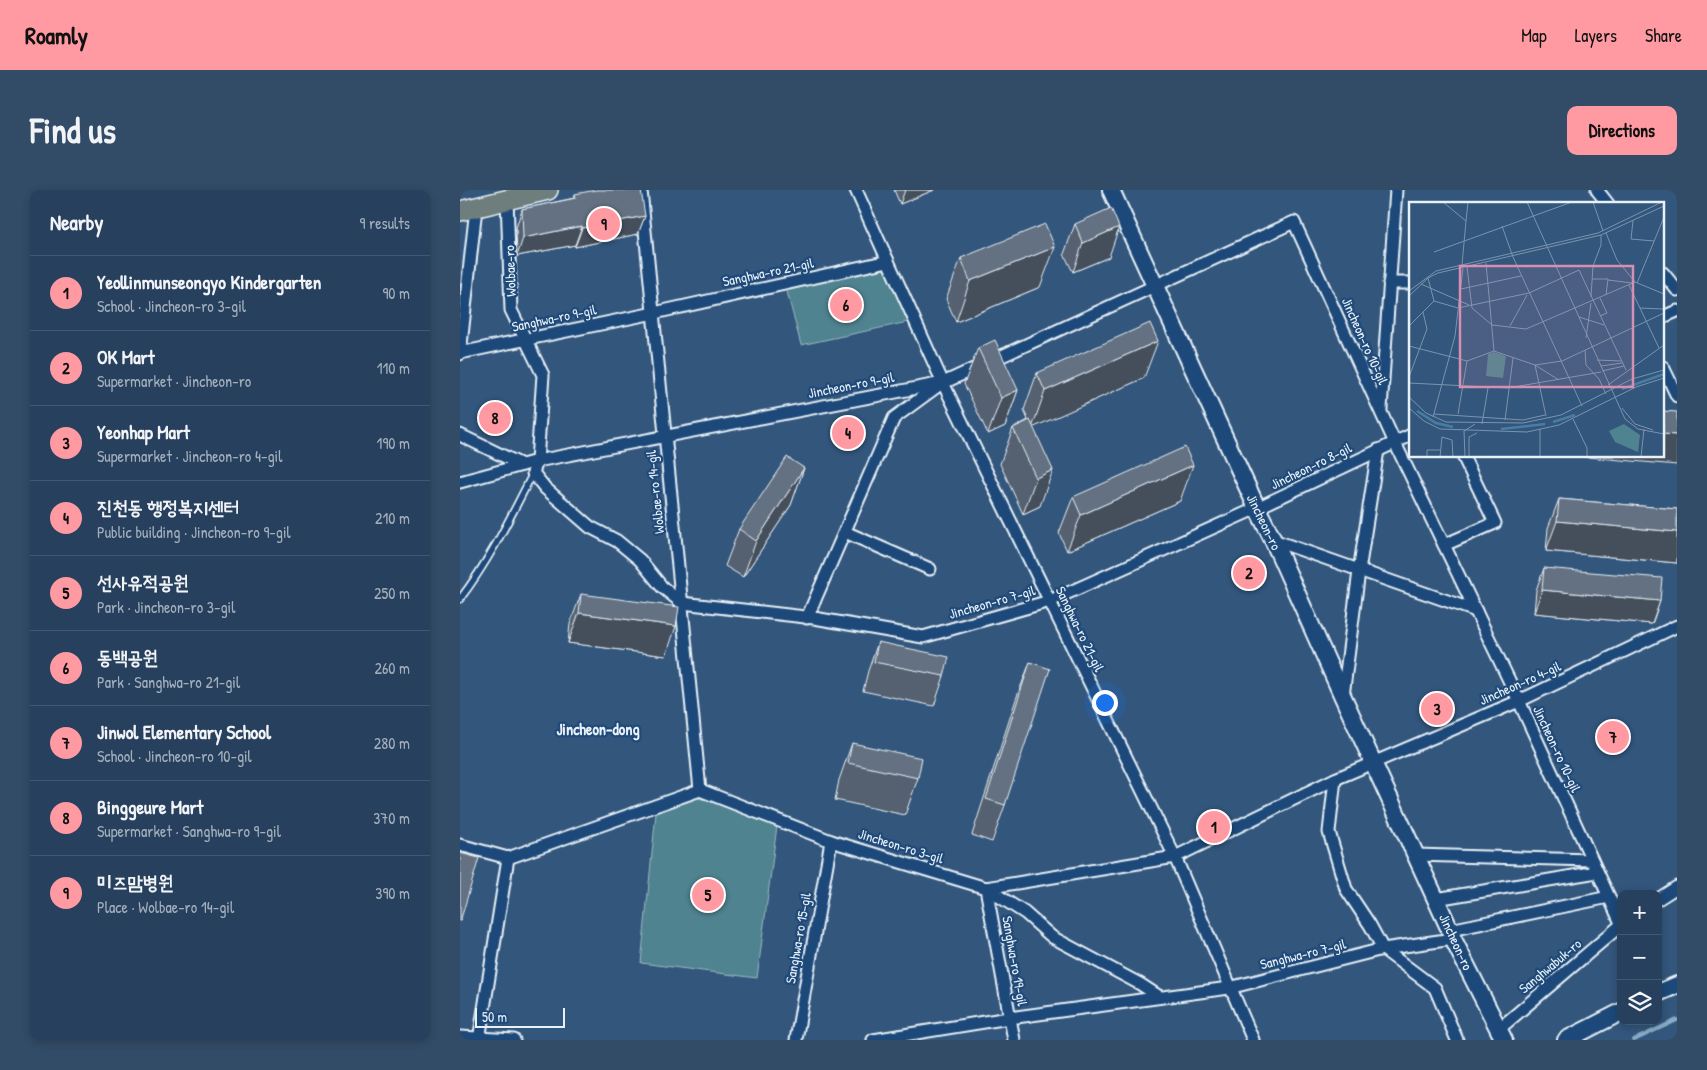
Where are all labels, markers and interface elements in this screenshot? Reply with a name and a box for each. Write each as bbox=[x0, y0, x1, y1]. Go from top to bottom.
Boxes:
text: Roamly bbox=[25, 19, 88, 51]
text: Map bbox=[1521, 23, 1547, 48]
text: Layers bbox=[1575, 23, 1617, 48]
text: Share bbox=[1645, 23, 1682, 48]
button: Directions bbox=[1567, 106, 1677, 155]
text: Find us bbox=[30, 107, 116, 154]
inset map bbox=[1409, 202, 1664, 458]
pin: 9 bbox=[588, 205, 620, 243]
text: Nearby bbox=[50, 208, 103, 237]
text: 9 results bbox=[359, 212, 410, 234]
street label: Wolbae-ro bbox=[499, 245, 520, 297]
street label: Sanghwa-ro 21-gil bbox=[721, 253, 816, 291]
text: Yeollinmunseongyo Kindergarten bbox=[97, 269, 321, 295]
text: 1 bbox=[63, 282, 69, 304]
text: 90 m bbox=[382, 282, 410, 304]
pin: 6 bbox=[830, 286, 862, 324]
street label: Jincheon-ro 10-gil bbox=[1337, 294, 1393, 388]
text: School · Jincheon-ro 3-gil bbox=[97, 295, 246, 317]
street label: Sanghwa-ro 9-gil bbox=[510, 299, 598, 337]
text: OK Mart bbox=[97, 344, 154, 370]
text: 2 bbox=[62, 357, 70, 379]
text: 110 m bbox=[377, 357, 410, 379]
street label: Jincheon-ro 9-gil bbox=[806, 367, 896, 403]
text: Supermarket · Jincheon-ro bbox=[97, 370, 251, 392]
pin: 8 bbox=[479, 399, 511, 437]
pin: 4 bbox=[832, 414, 864, 452]
text: Yeonhap Mart bbox=[97, 419, 190, 445]
text: 3 bbox=[62, 432, 70, 454]
text: 190 m bbox=[377, 432, 410, 454]
street label: Jincheon-ro 8-gil bbox=[1267, 438, 1355, 494]
text: Supermarket · Jincheon-ro 4-gil bbox=[97, 445, 282, 467]
street label: Wolbae-ro 14-gil bbox=[641, 449, 669, 535]
street label: Jincheon-ro bbox=[1243, 491, 1286, 553]
text: 진천동 행정복지센터 bbox=[97, 494, 239, 520]
text: 4 bbox=[63, 507, 69, 529]
text: 210 m bbox=[375, 507, 410, 529]
text: Public building · Jincheon-ro 9-gil bbox=[97, 521, 291, 543]
pin: 2 bbox=[1233, 554, 1265, 592]
text: 선사유적공원 bbox=[97, 569, 189, 595]
street label: Jincheon-ro 7-gil bbox=[946, 580, 1038, 624]
text: 5 bbox=[63, 582, 69, 604]
text: 250 m bbox=[374, 582, 410, 604]
street label: Sanghwa-ro 21-gil bbox=[1051, 583, 1109, 675]
text: Park · Jincheon-ro 3-gil bbox=[97, 596, 235, 618]
text: 동백공원 bbox=[97, 644, 158, 670]
street label: Jincheon-ro 4-gil bbox=[1476, 656, 1564, 710]
text: 6 bbox=[63, 657, 69, 679]
text: 260 m bbox=[374, 657, 410, 679]
text: Park · Sanghwa-ro 21-gil bbox=[97, 671, 240, 693]
your location bbox=[1092, 690, 1118, 716]
pin: 3 bbox=[1421, 690, 1453, 728]
street label: Jincheon-ro 10-gil bbox=[1528, 702, 1586, 796]
district label: Jincheon-dong bbox=[556, 718, 640, 741]
pin: 7 bbox=[1597, 718, 1629, 756]
text: Jinwol Elementary School bbox=[97, 719, 271, 745]
text: 7 bbox=[62, 732, 70, 754]
text: 280 m bbox=[374, 732, 410, 754]
text: School · Jincheon-ro 10-gil bbox=[97, 745, 252, 767]
text: Binggeure Mart bbox=[97, 794, 203, 820]
text: 8 bbox=[63, 807, 69, 829]
text: 370 m bbox=[373, 807, 410, 829]
pin: 1 bbox=[1198, 808, 1230, 846]
text: Supermarket · Sanghwa-ro 9-gil bbox=[97, 820, 281, 842]
street label: Jincheon-ro 3-gil bbox=[856, 824, 946, 869]
text: 미즈맘병원 bbox=[97, 869, 173, 895]
pin: 5 bbox=[692, 876, 724, 914]
text: 9 bbox=[63, 882, 69, 904]
text: 390 m bbox=[375, 882, 410, 904]
map controls bbox=[1617, 890, 1662, 1025]
button: + bbox=[1617, 890, 1662, 935]
street label: Sanghwa-ro 15-gil bbox=[780, 891, 816, 985]
text: Place · Wolbae-ro 14-gil bbox=[97, 896, 234, 918]
street label: Jincheon-ro bbox=[1435, 910, 1478, 973]
street label: Sanghwa-ro 19-gil bbox=[997, 914, 1033, 1008]
street label: Sanghwa-ro 7-gil bbox=[1258, 934, 1348, 974]
street label: Sanghwabuk-ro bbox=[1514, 934, 1586, 998]
button: − bbox=[1617, 935, 1662, 980]
button: layers bbox=[1617, 980, 1662, 1025]
scale bar bbox=[475, 1005, 565, 1028]
text: 50 m bbox=[482, 1007, 507, 1026]

